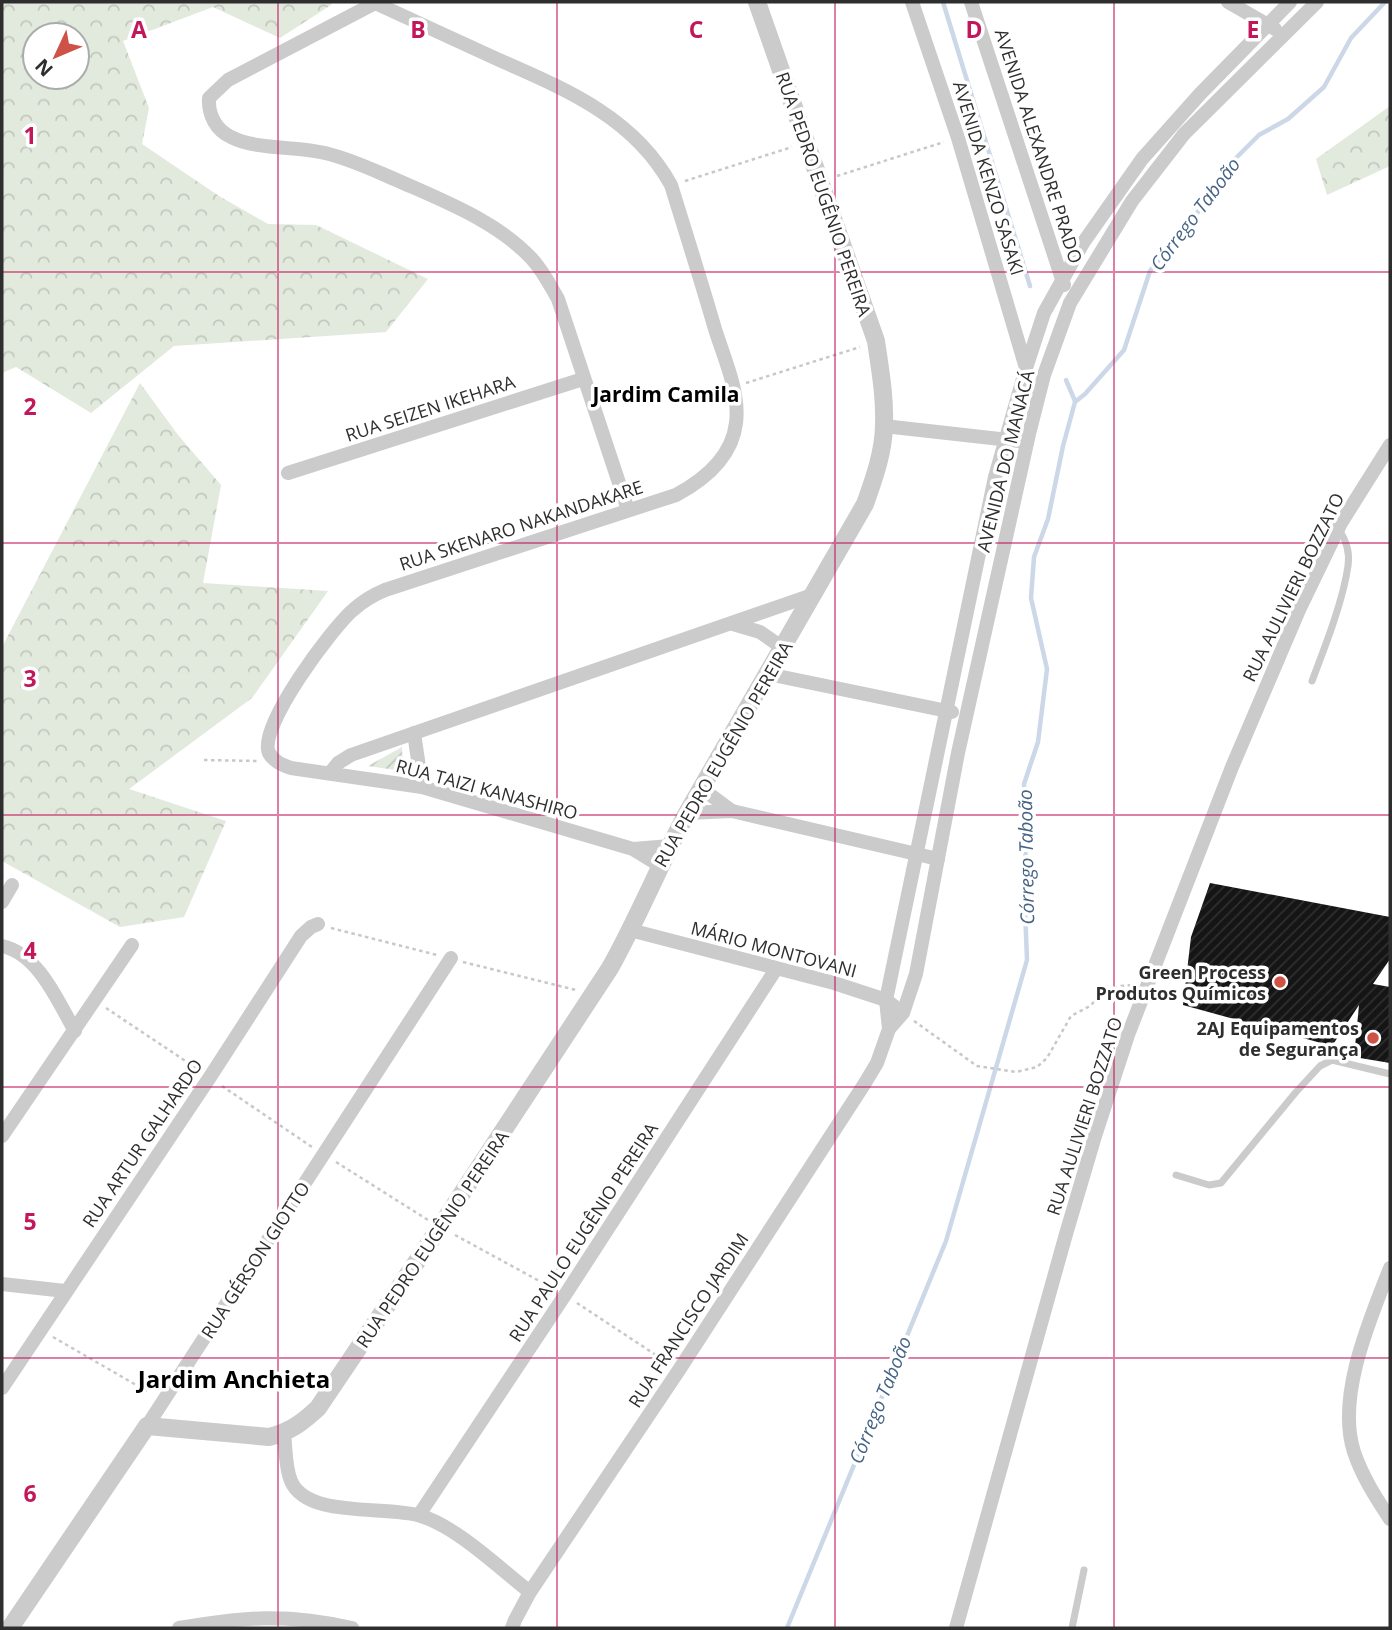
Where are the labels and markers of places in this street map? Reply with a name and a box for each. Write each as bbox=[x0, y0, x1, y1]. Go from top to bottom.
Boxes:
place label: Green Process Produtos Químicos bbox=[1095, 960, 1266, 1005]
marker: Green Process Produtos Químicos bbox=[1272, 974, 1288, 990]
place label: 2AJ Equipamentos de Segurança bbox=[1197, 1016, 1359, 1061]
marker: 2AJ Equipamentos de Segurança bbox=[1365, 1030, 1381, 1046]

